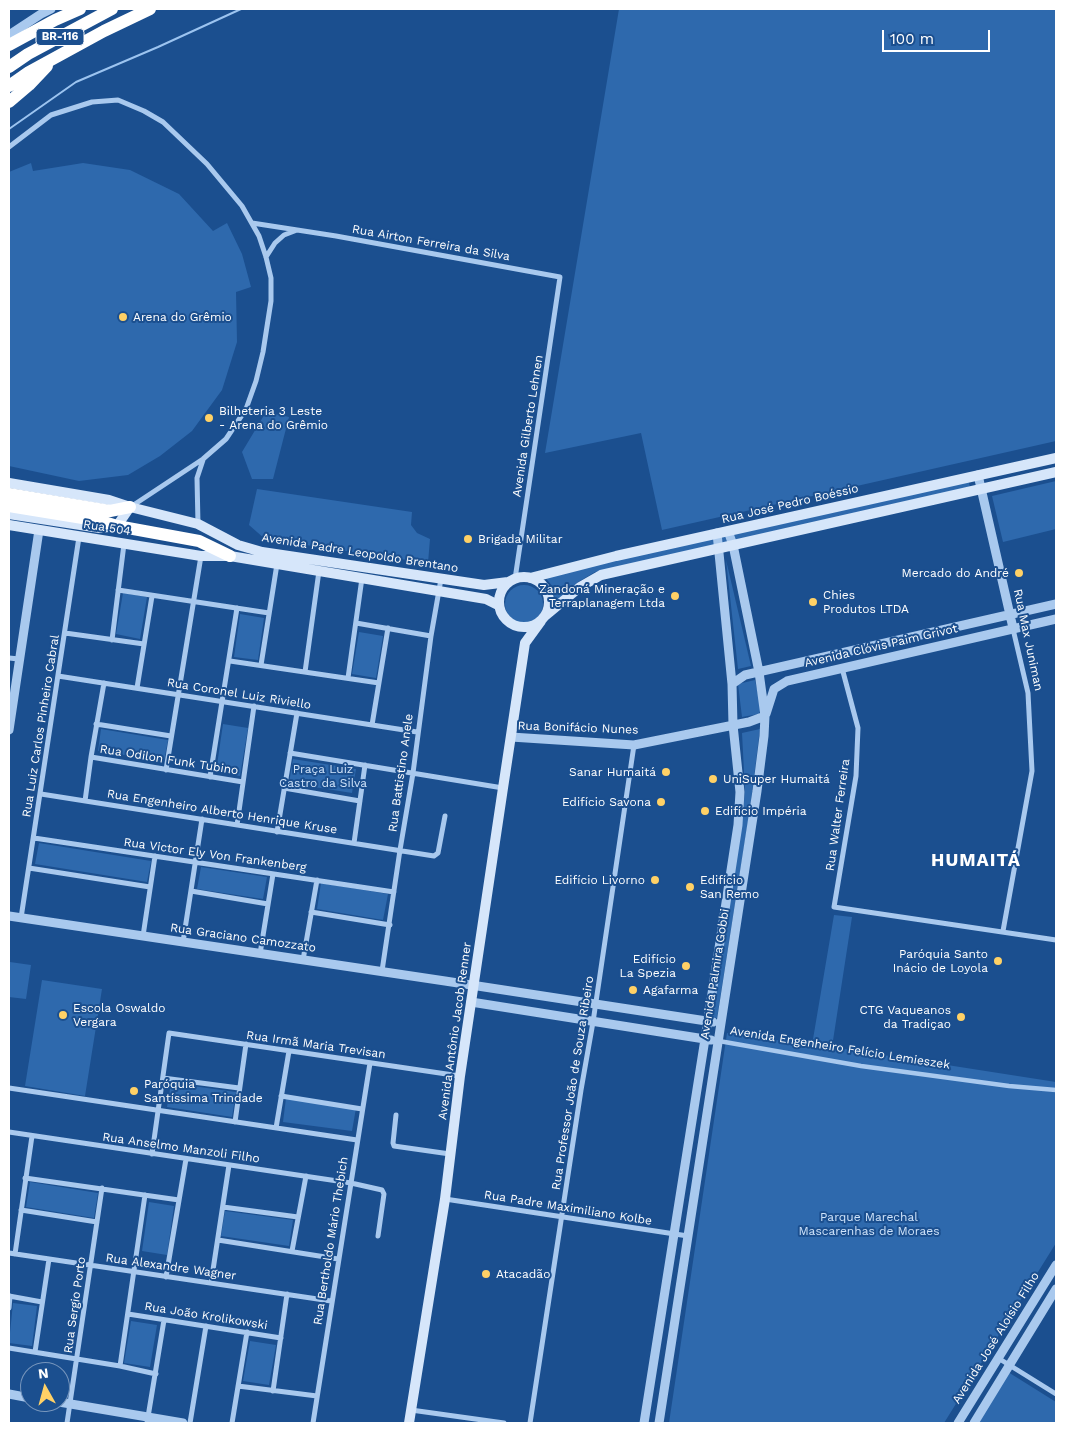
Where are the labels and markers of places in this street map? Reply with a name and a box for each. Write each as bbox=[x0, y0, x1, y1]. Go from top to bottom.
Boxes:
place label: Arena do Grêmio bbox=[133, 310, 232, 324]
marker: Arena do Grêmio bbox=[117, 311, 129, 323]
place label: Bilheteria 3 Leste - Arena do Grêmio bbox=[219, 404, 328, 432]
marker: Bilheteria 3 Leste - Arena do Grêmio bbox=[203, 412, 215, 424]
place label: Brigada Militar bbox=[478, 532, 563, 546]
marker: Brigada Militar bbox=[462, 533, 474, 545]
place label: Mercado do André bbox=[902, 566, 1009, 580]
marker: Mercado do André bbox=[1013, 567, 1025, 579]
place label: Zandoná Mineração e Terraplanagem Ltda bbox=[539, 582, 665, 610]
place label: Chies Produtos LTDA bbox=[823, 588, 909, 616]
marker: Zandoná Mineração e Terraplanagem Ltda bbox=[669, 590, 681, 602]
marker: Chies Produtos LTDA bbox=[807, 596, 819, 608]
place label: Sanar Humaitá bbox=[569, 765, 656, 779]
marker: Sanar Humaitá bbox=[660, 766, 672, 778]
place label: UniSuper Humaitá bbox=[723, 772, 830, 786]
marker: UniSuper Humaitá bbox=[707, 773, 719, 785]
place label: Edifício Savona bbox=[562, 795, 651, 809]
marker: Edifício Savona bbox=[655, 796, 667, 808]
place label: Edifício Impéria bbox=[715, 804, 807, 818]
marker: Edifício Impéria bbox=[699, 805, 711, 817]
place label: Edifício Livorno bbox=[554, 873, 645, 887]
place label: Edifício San Remo bbox=[700, 873, 759, 901]
marker: Edifício Livorno bbox=[649, 874, 661, 886]
marker: Edifício San Remo bbox=[684, 881, 696, 893]
place label: Paróquia Santo Inácio de Loyola bbox=[893, 947, 988, 975]
place label: Edifício La Spezia bbox=[619, 952, 676, 980]
marker: Paróquia Santo Inácio de Loyola bbox=[992, 955, 1004, 967]
marker: Edifício La Spezia bbox=[680, 960, 692, 972]
place label: Agafarma bbox=[643, 983, 698, 997]
marker: Agafarma bbox=[627, 984, 639, 996]
place label: Escola Oswaldo Vergara bbox=[73, 1001, 165, 1029]
place label: CTG Vaqueanos da Tradiçao bbox=[860, 1003, 951, 1031]
marker: Escola Oswaldo Vergara bbox=[57, 1009, 69, 1021]
marker: CTG Vaqueanos da Tradiçao bbox=[955, 1011, 967, 1023]
place label: Paróquia Santíssima Trindade bbox=[144, 1077, 263, 1105]
marker: Paróquia Santíssima Trindade bbox=[128, 1085, 140, 1097]
place label: Atacadão bbox=[496, 1267, 550, 1281]
marker: Atacadão bbox=[480, 1268, 492, 1280]

